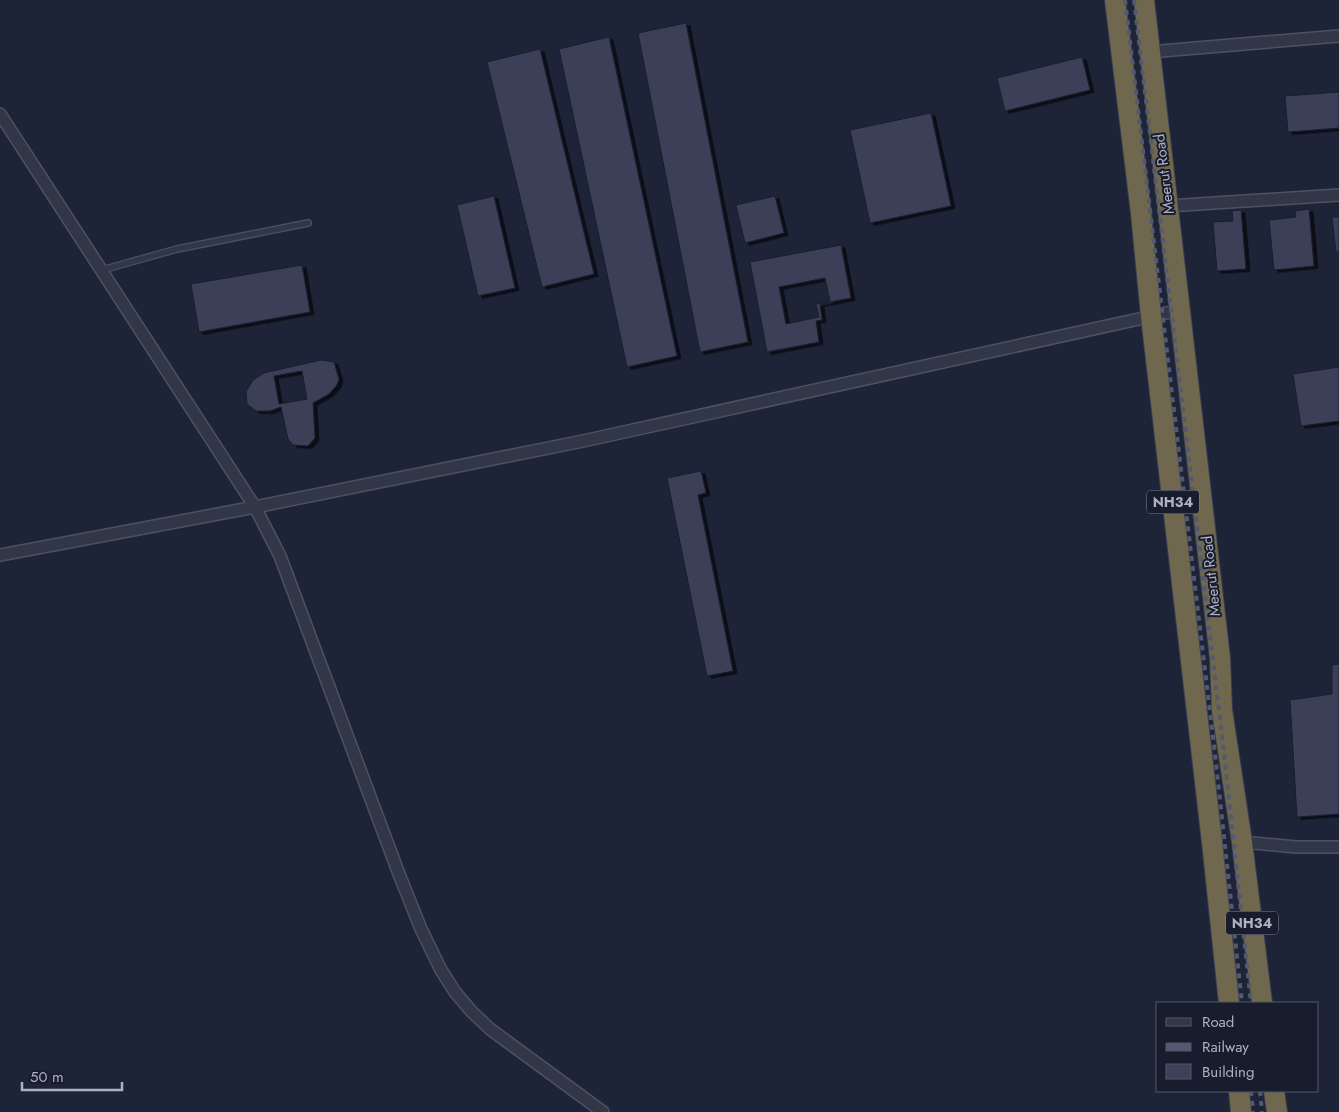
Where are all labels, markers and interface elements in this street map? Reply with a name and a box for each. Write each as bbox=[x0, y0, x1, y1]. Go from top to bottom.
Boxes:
street label: Meerut Road bbox=[1148, 132, 1180, 216]
road number: NH34 bbox=[1147, 491, 1199, 514]
street label: Meerut Road bbox=[1196, 535, 1226, 617]
road number: NH34 bbox=[1226, 911, 1278, 934]
legend bbox=[1156, 1002, 1319, 1092]
text: Road bbox=[1202, 1011, 1234, 1033]
text: Railway bbox=[1202, 1036, 1249, 1058]
scale bar bbox=[22, 1060, 122, 1092]
text: Building bbox=[1202, 1061, 1254, 1083]
text: 50 m bbox=[30, 1066, 64, 1088]

